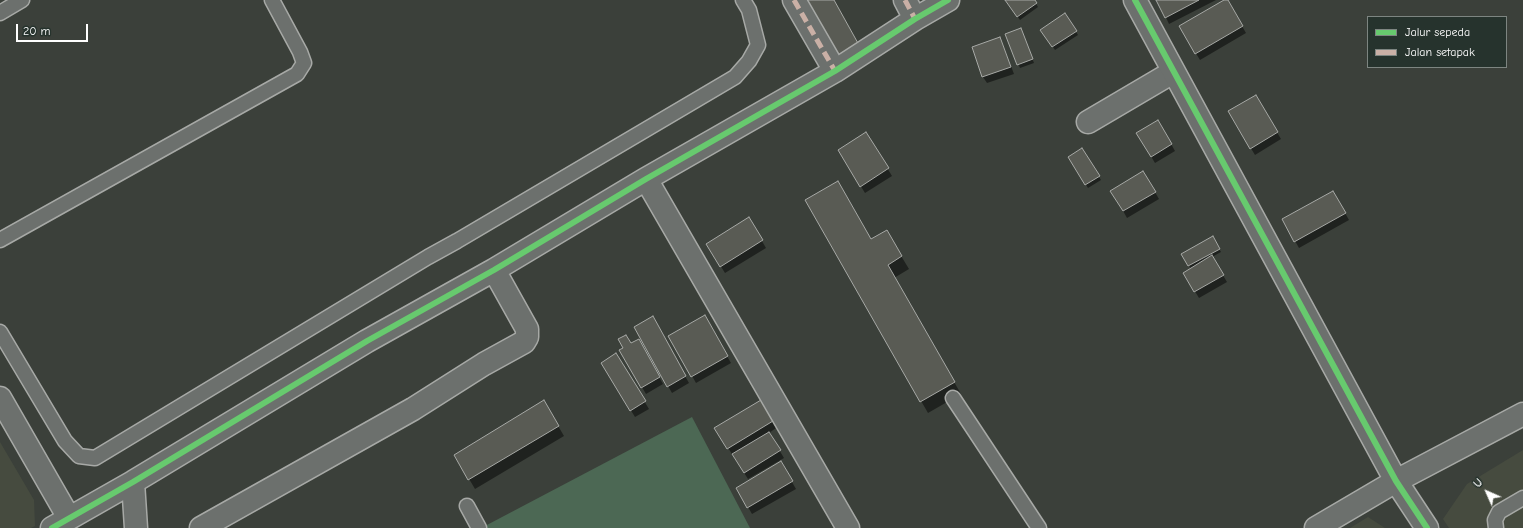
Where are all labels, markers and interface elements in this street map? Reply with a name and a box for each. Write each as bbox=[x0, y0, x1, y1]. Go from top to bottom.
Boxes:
scale bar bbox=[18, 16, 90, 42]
legend bbox=[1367, 16, 1507, 68]
text: 20 m bbox=[23, 24, 51, 38]
text: Jalur sepeda bbox=[1405, 25, 1470, 39]
text: Jalan setapak bbox=[1405, 45, 1475, 59]
north arrow bbox=[1467, 472, 1507, 512]
text: U bbox=[1471, 476, 1485, 490]

